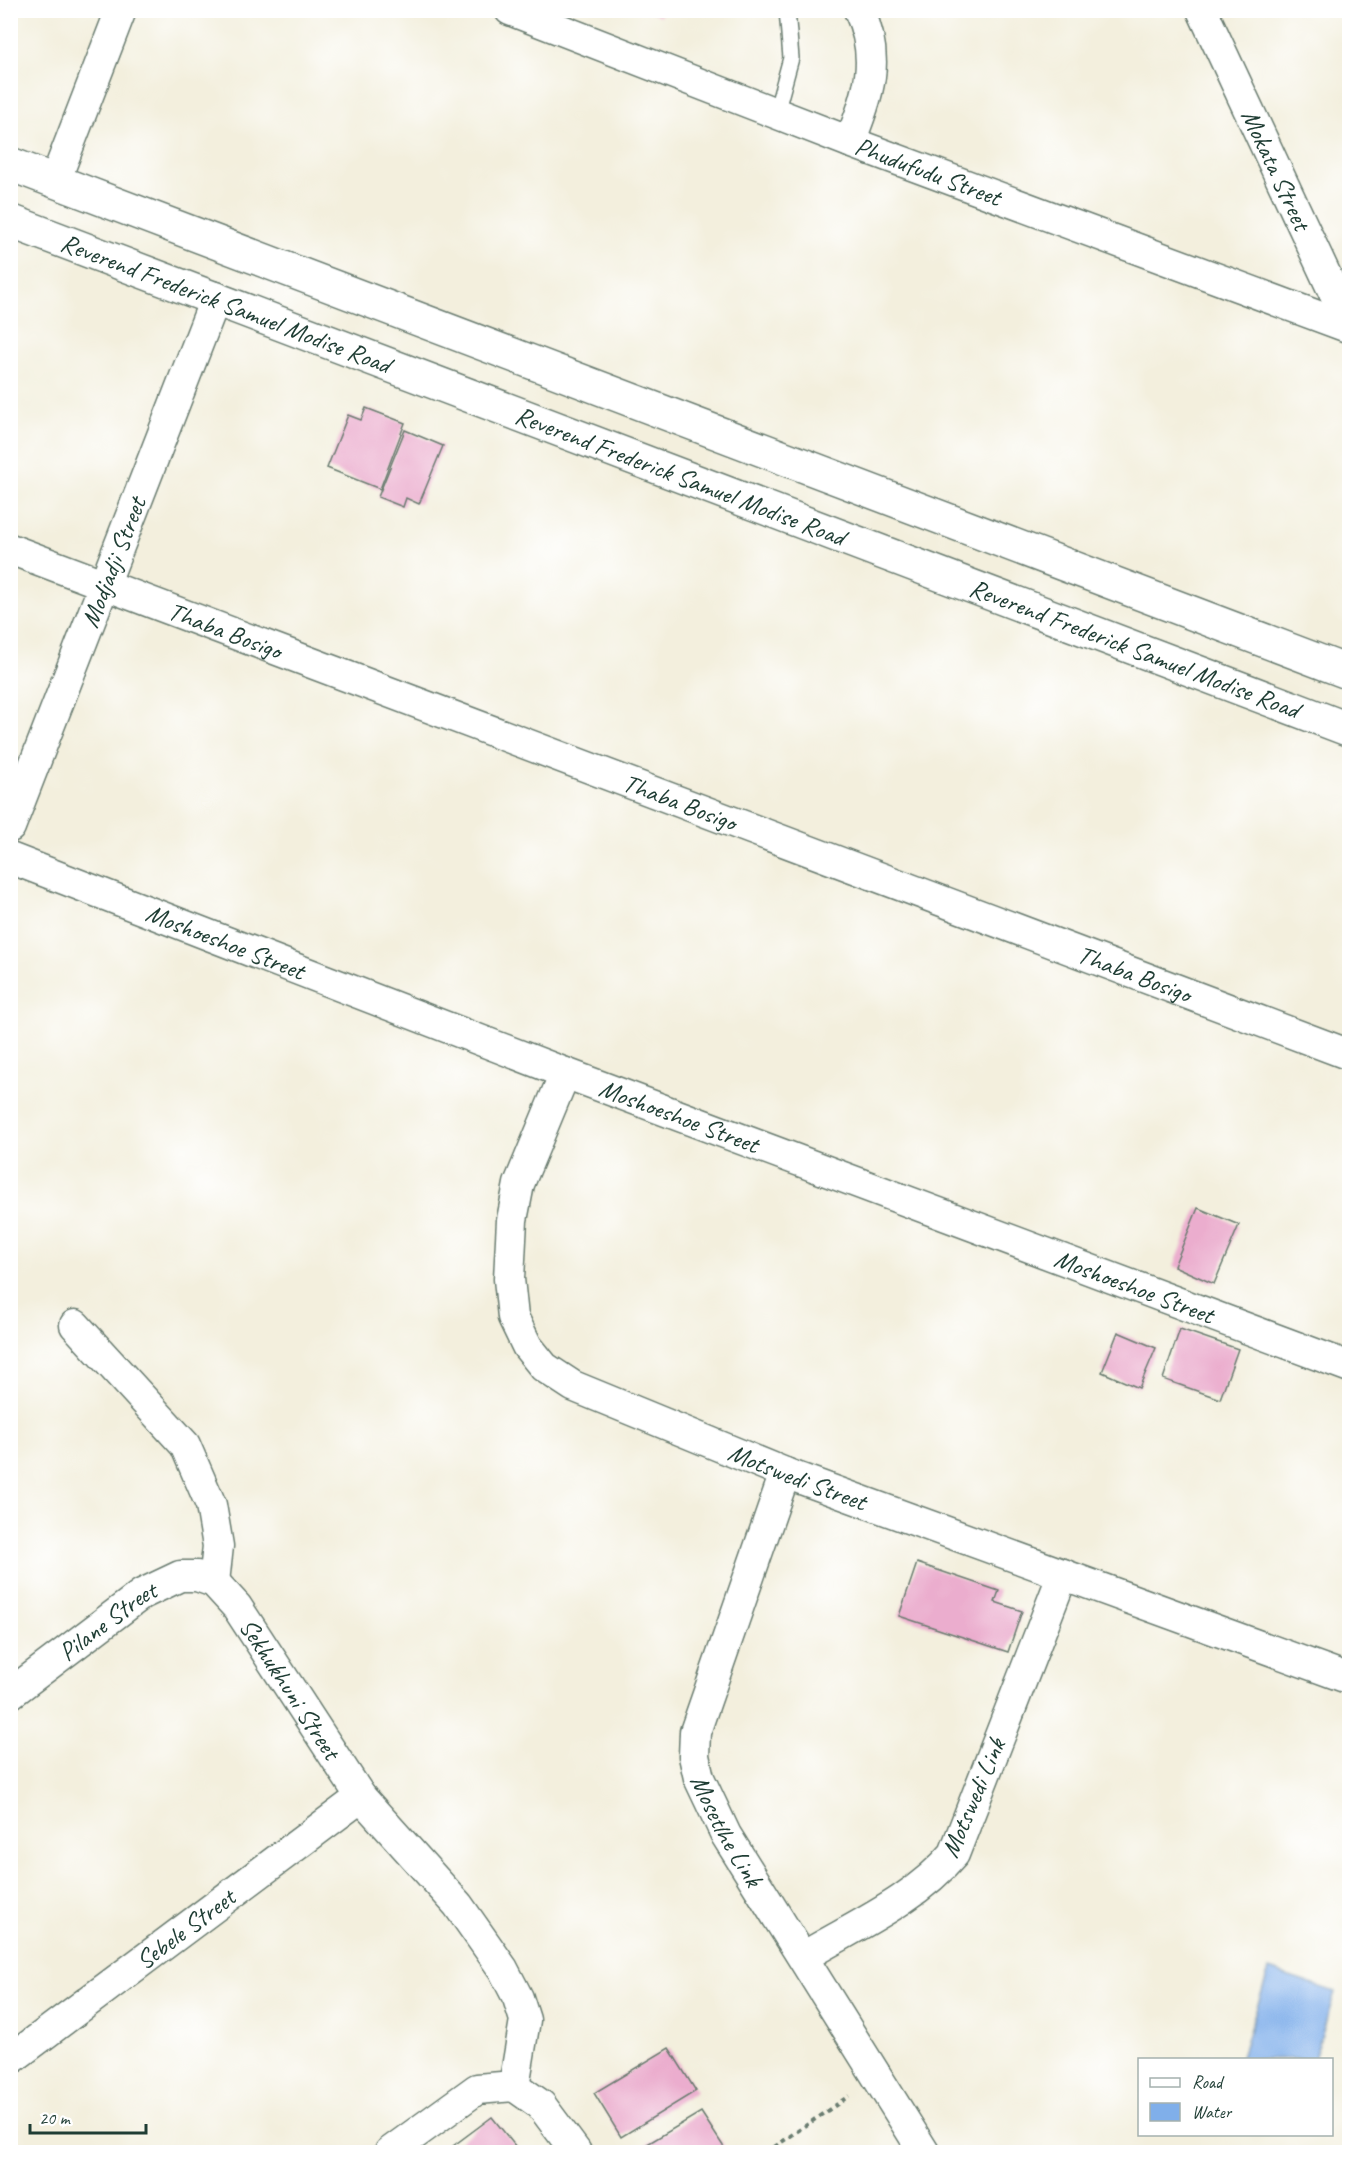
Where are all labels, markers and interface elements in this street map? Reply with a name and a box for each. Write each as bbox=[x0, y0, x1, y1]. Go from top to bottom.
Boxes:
street label: Mokata Street bbox=[1234, 104, 1320, 237]
street label: Phudufudu Street bbox=[851, 129, 1008, 214]
street label: Reverend Frederick Samuel Modise Road bbox=[56, 225, 399, 382]
street label: Reverend Frederick Samuel Modise Road bbox=[511, 398, 853, 555]
street label: Modjadji Street bbox=[73, 490, 154, 632]
street label: Reverend Frederick Samuel Modise Road bbox=[965, 571, 1308, 727]
street label: Thaba Bosigo bbox=[164, 594, 289, 668]
street label: Thaba Bosigo bbox=[619, 766, 744, 839]
street label: Moshoeshoe Street bbox=[141, 896, 312, 988]
street label: Thaba Bosigo bbox=[1073, 937, 1198, 1011]
street label: Moshoeshoe Street bbox=[595, 1071, 765, 1161]
street label: Moshoeshoe Street bbox=[1050, 1241, 1221, 1332]
street label: Motswedi Street bbox=[724, 1435, 873, 1519]
street label: Pilane Street bbox=[52, 1572, 164, 1668]
street label: Sekhukhuni Street bbox=[232, 1612, 350, 1767]
street label: Motswedi Link bbox=[933, 1731, 1014, 1862]
street label: Mosetlhe Link bbox=[683, 1769, 772, 1895]
street label: Sebele Street bbox=[129, 1879, 243, 1977]
legend bbox=[1138, 2058, 1333, 2136]
text: Road bbox=[1192, 2071, 1225, 2093]
scale bar bbox=[30, 2097, 146, 2135]
text: Water bbox=[1192, 2101, 1233, 2123]
text: 20 m bbox=[39, 2107, 72, 2129]

